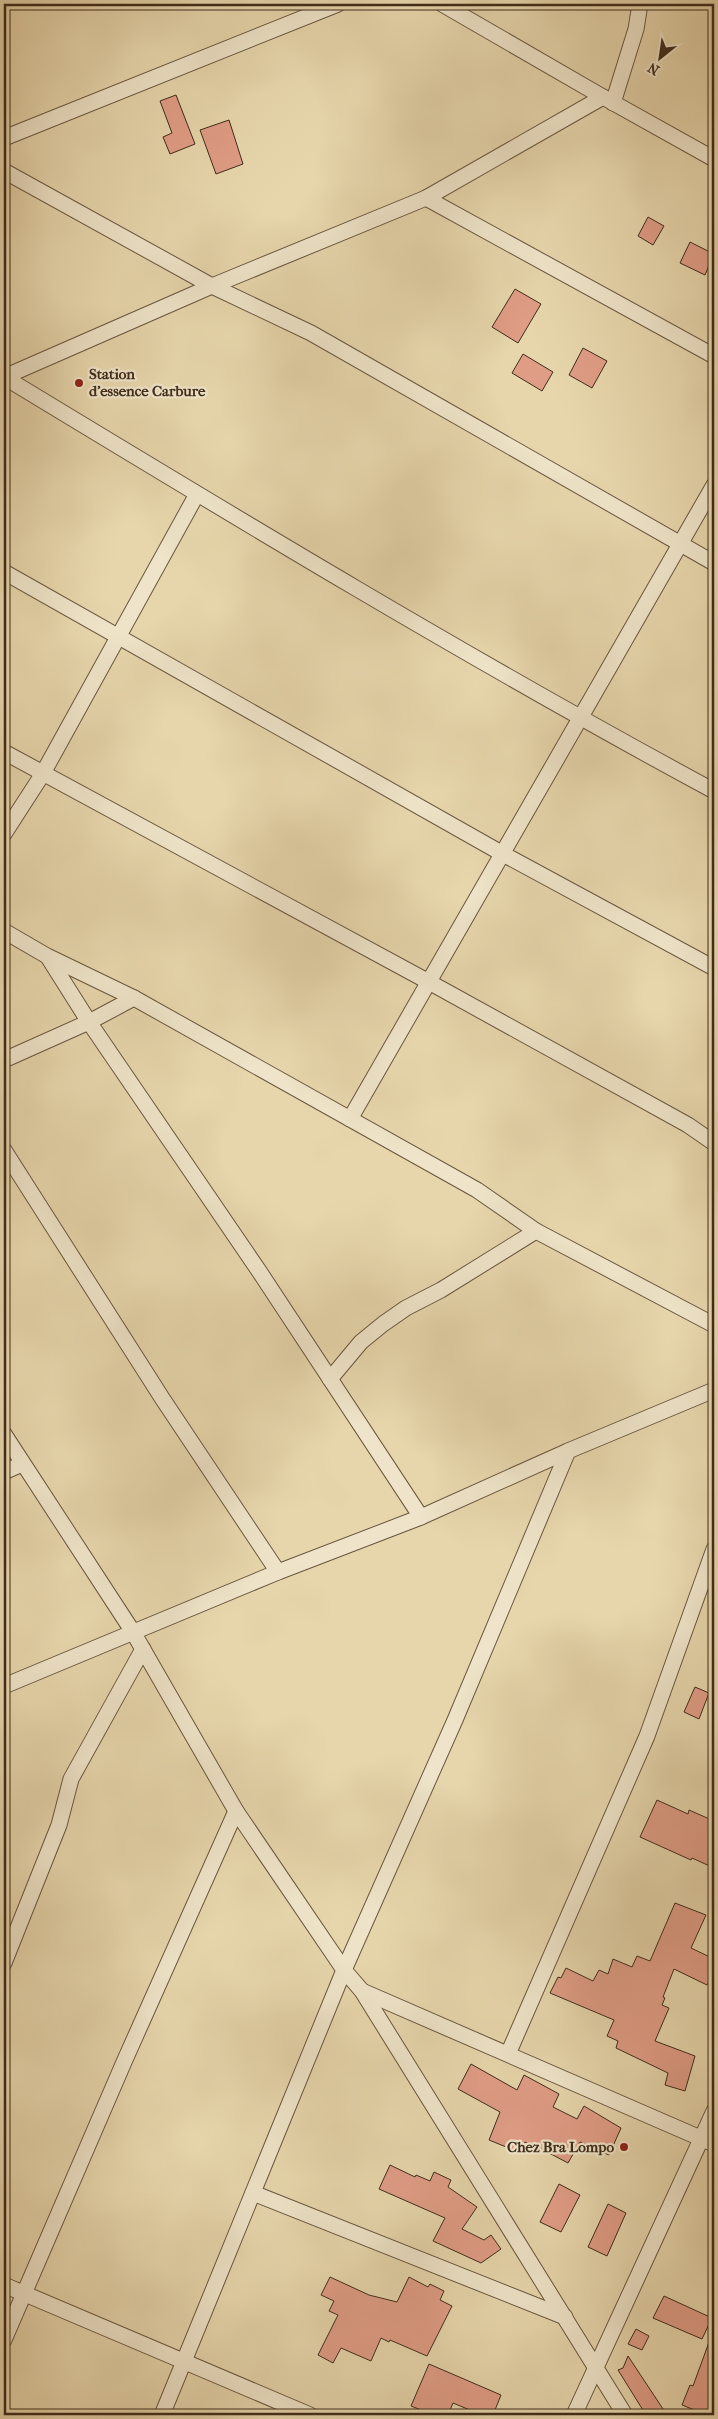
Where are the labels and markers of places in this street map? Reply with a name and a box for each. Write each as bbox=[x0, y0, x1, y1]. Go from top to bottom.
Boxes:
place label: Station d'essence Carbure bbox=[89, 365, 206, 400]
marker: Station d'essence Carbure bbox=[73, 377, 85, 389]
place label: Chez Bra Lompo bbox=[507, 2138, 614, 2156]
marker: Chez Bra Lompo bbox=[618, 2141, 630, 2153]

